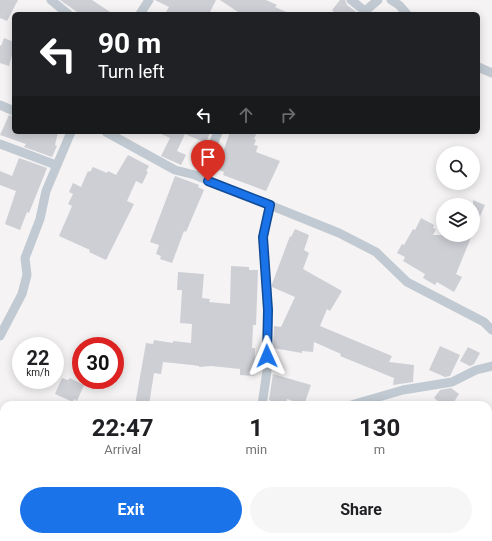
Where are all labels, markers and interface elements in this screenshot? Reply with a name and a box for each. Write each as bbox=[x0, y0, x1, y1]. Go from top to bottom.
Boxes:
text: 90 m bbox=[98, 27, 161, 60]
icon: left bbox=[32, 28, 84, 80]
text: Turn left bbox=[98, 61, 164, 82]
icon: left bbox=[193, 104, 215, 126]
icon: ahead bbox=[235, 104, 257, 126]
icon: right bbox=[277, 104, 299, 126]
pin bbox=[191, 140, 225, 181]
icon: arrive bbox=[197, 146, 219, 168]
map controls bbox=[436, 146, 480, 242]
button: search bbox=[436, 146, 480, 190]
button: layers bbox=[436, 198, 480, 242]
position arrow bbox=[246, 335, 288, 377]
speed limit sign: 30 bbox=[72, 337, 124, 389]
text: 22 bbox=[27, 346, 49, 370]
text: km/h bbox=[26, 367, 50, 378]
text: 22:47 bbox=[92, 414, 154, 442]
text: 1 bbox=[249, 414, 263, 442]
text: 130 bbox=[359, 414, 400, 442]
text: Arrival bbox=[104, 442, 141, 457]
text: min bbox=[245, 442, 267, 457]
text: m bbox=[374, 442, 385, 457]
button: Exit bbox=[20, 487, 242, 533]
button: Share bbox=[250, 487, 472, 533]

